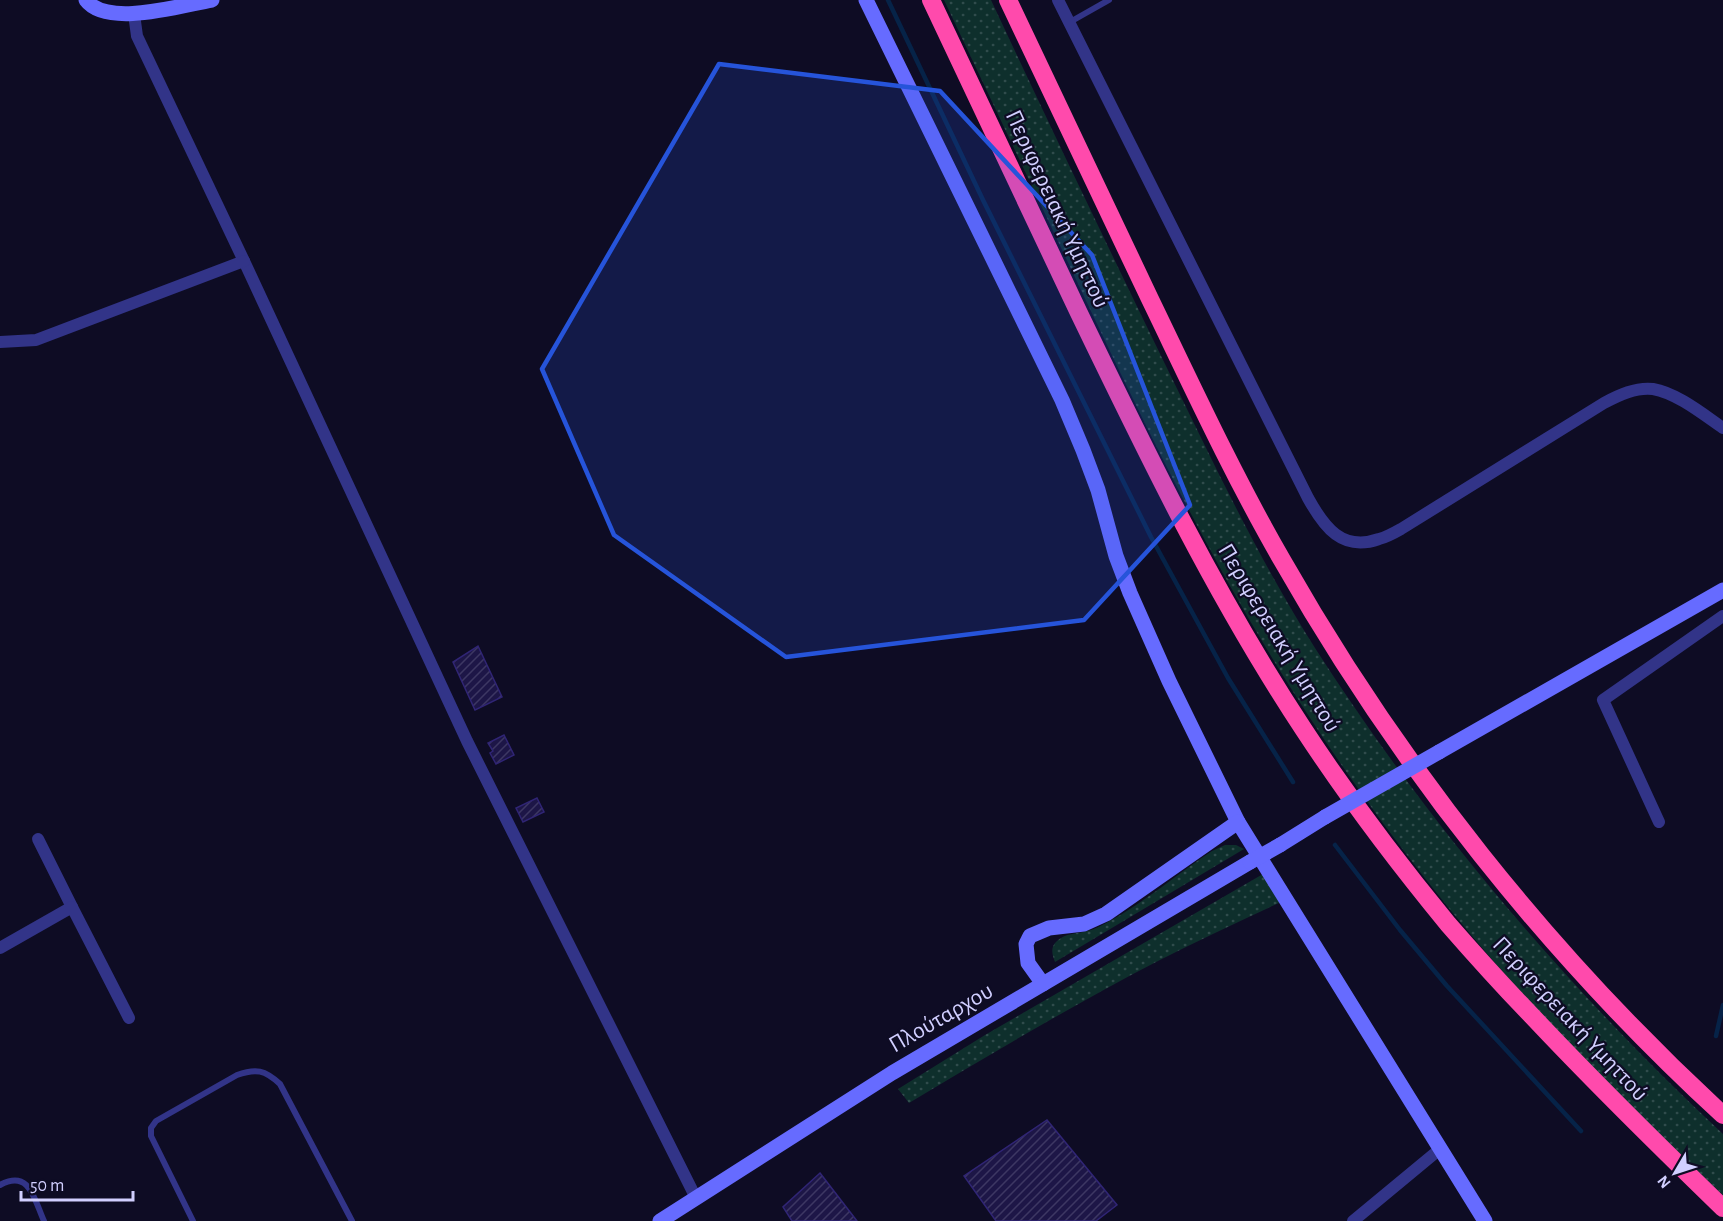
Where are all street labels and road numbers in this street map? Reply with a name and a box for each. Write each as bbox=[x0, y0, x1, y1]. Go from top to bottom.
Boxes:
street label: Περιφερειακή Υμηττού bbox=[1001, 106, 1113, 312]
street label: Περιφερειακή Υμηττού bbox=[1213, 540, 1345, 736]
street label: Περιφερειακή Υμηττού bbox=[1488, 932, 1652, 1106]
street label: Πλούταρχου bbox=[885, 979, 997, 1057]

